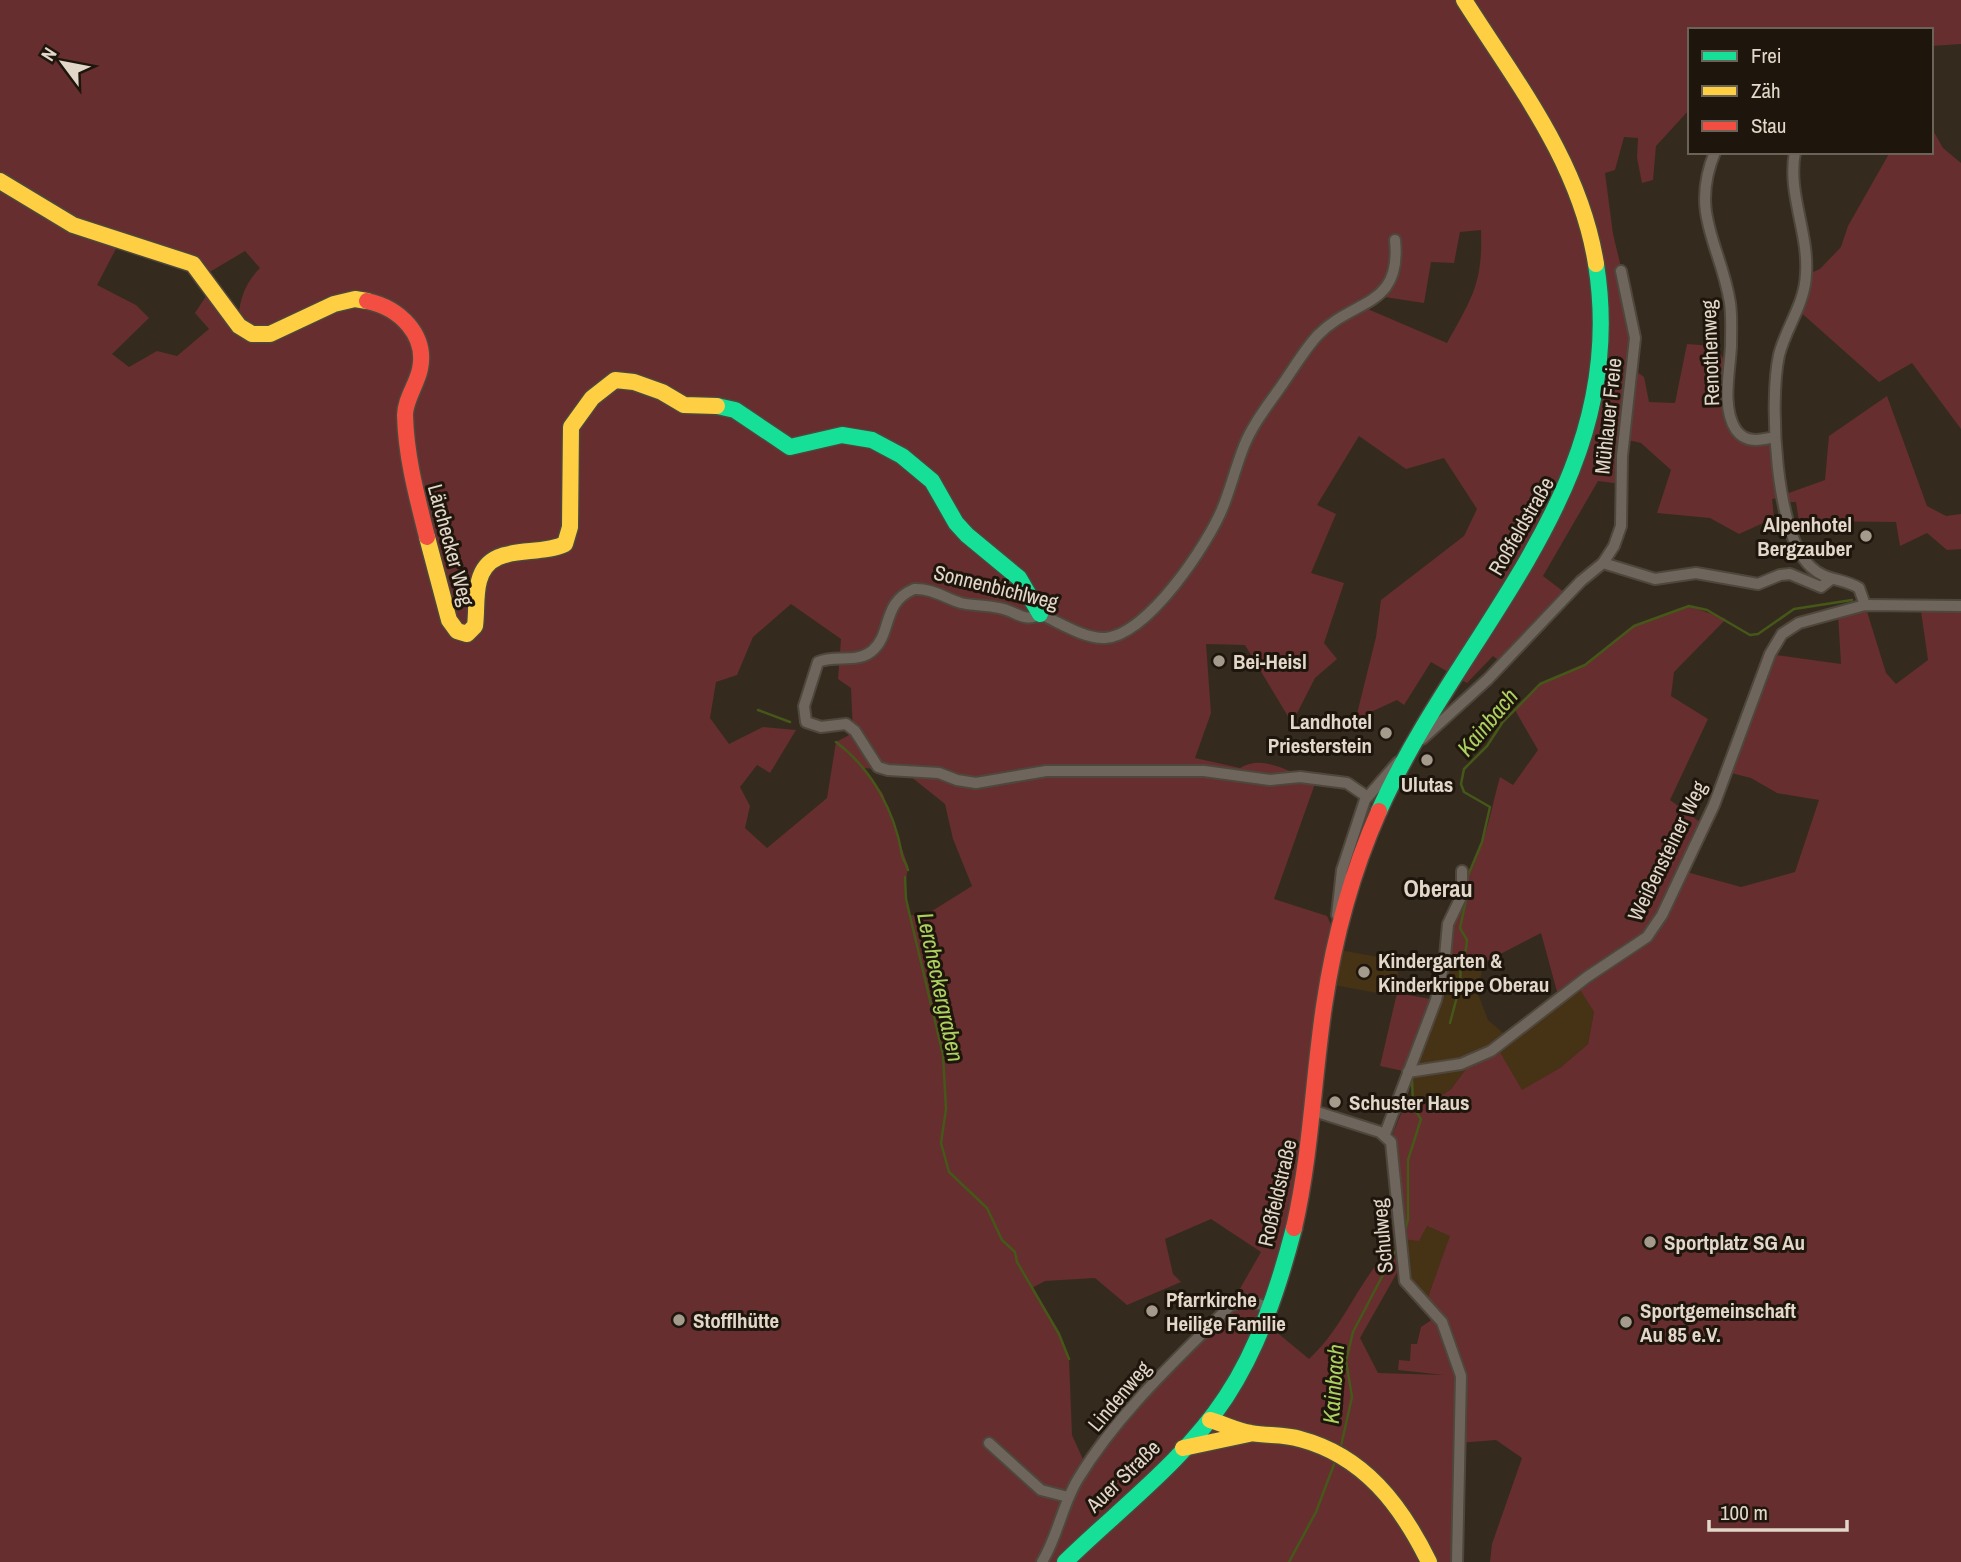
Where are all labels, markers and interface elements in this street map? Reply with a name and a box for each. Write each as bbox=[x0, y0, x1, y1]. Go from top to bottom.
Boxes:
north arrow bbox=[28, 28, 98, 98]
legend bbox=[1688, 28, 1933, 154]
text: Frei bbox=[1751, 41, 1782, 70]
text: N bbox=[35, 42, 63, 66]
text: Zäh bbox=[1751, 76, 1781, 105]
text: Stau bbox=[1751, 111, 1786, 140]
street label: Renothenweg bbox=[1694, 299, 1726, 407]
street label: Mühlauer Freie bbox=[1587, 356, 1629, 476]
street label: Roßfeldstraße bbox=[1481, 472, 1561, 580]
street label: Lärchecker Weg bbox=[421, 481, 481, 610]
place label: Alpenhotel Bergzauber bbox=[1757, 510, 1852, 563]
marker: Alpenhotel Bergzauber bbox=[1858, 528, 1874, 544]
street label: Sonnenbichlweg bbox=[931, 558, 1062, 617]
place label: Bei-Heisl bbox=[1233, 647, 1307, 676]
marker: Bei-Heisl bbox=[1211, 653, 1227, 669]
water label: Kainbach bbox=[1450, 682, 1524, 762]
place label: Landhotel Priesterstein bbox=[1268, 707, 1372, 760]
marker: Landhotel Priesterstein bbox=[1378, 725, 1394, 741]
marker: Ulutas bbox=[1419, 752, 1435, 768]
place label: Ulutas bbox=[1401, 770, 1453, 799]
street label: Weißensteiner Weg bbox=[1621, 776, 1714, 926]
district label: Oberau bbox=[1404, 872, 1472, 904]
water label: Lercheckergraben bbox=[910, 909, 972, 1065]
place label: Kindergarten & Kinderkrippe Oberau bbox=[1378, 946, 1549, 999]
marker: Kindergarten & Kinderkrippe Oberau bbox=[1356, 964, 1372, 980]
place label: Schuster Haus bbox=[1349, 1088, 1470, 1117]
marker: Schuster Haus bbox=[1327, 1094, 1343, 1110]
street label: Roßfeldstraße bbox=[1251, 1137, 1303, 1249]
street label: Schulweg bbox=[1364, 1197, 1400, 1274]
place label: Sportplatz SG Au bbox=[1664, 1228, 1805, 1257]
marker: Sportplatz SG Au bbox=[1642, 1234, 1658, 1250]
place label: Pfarrkirche Heilige Familie bbox=[1166, 1285, 1286, 1338]
place label: Sportgemeinschaft Au 85 e.V. bbox=[1640, 1296, 1796, 1349]
marker: Pfarrkirche Heilige Familie bbox=[1144, 1303, 1160, 1319]
place label: Stofflhütte bbox=[693, 1306, 779, 1335]
marker: Stofflhütte bbox=[671, 1312, 687, 1328]
marker: Sportgemeinschaft Au 85 e.V. bbox=[1618, 1314, 1634, 1330]
water label: Kainbach bbox=[1315, 1343, 1351, 1425]
street label: Lindenweg bbox=[1081, 1354, 1157, 1438]
street label: Auer Straße bbox=[1079, 1433, 1166, 1519]
scale bar bbox=[1709, 1488, 1847, 1532]
text: 100 m bbox=[1720, 1498, 1768, 1527]

